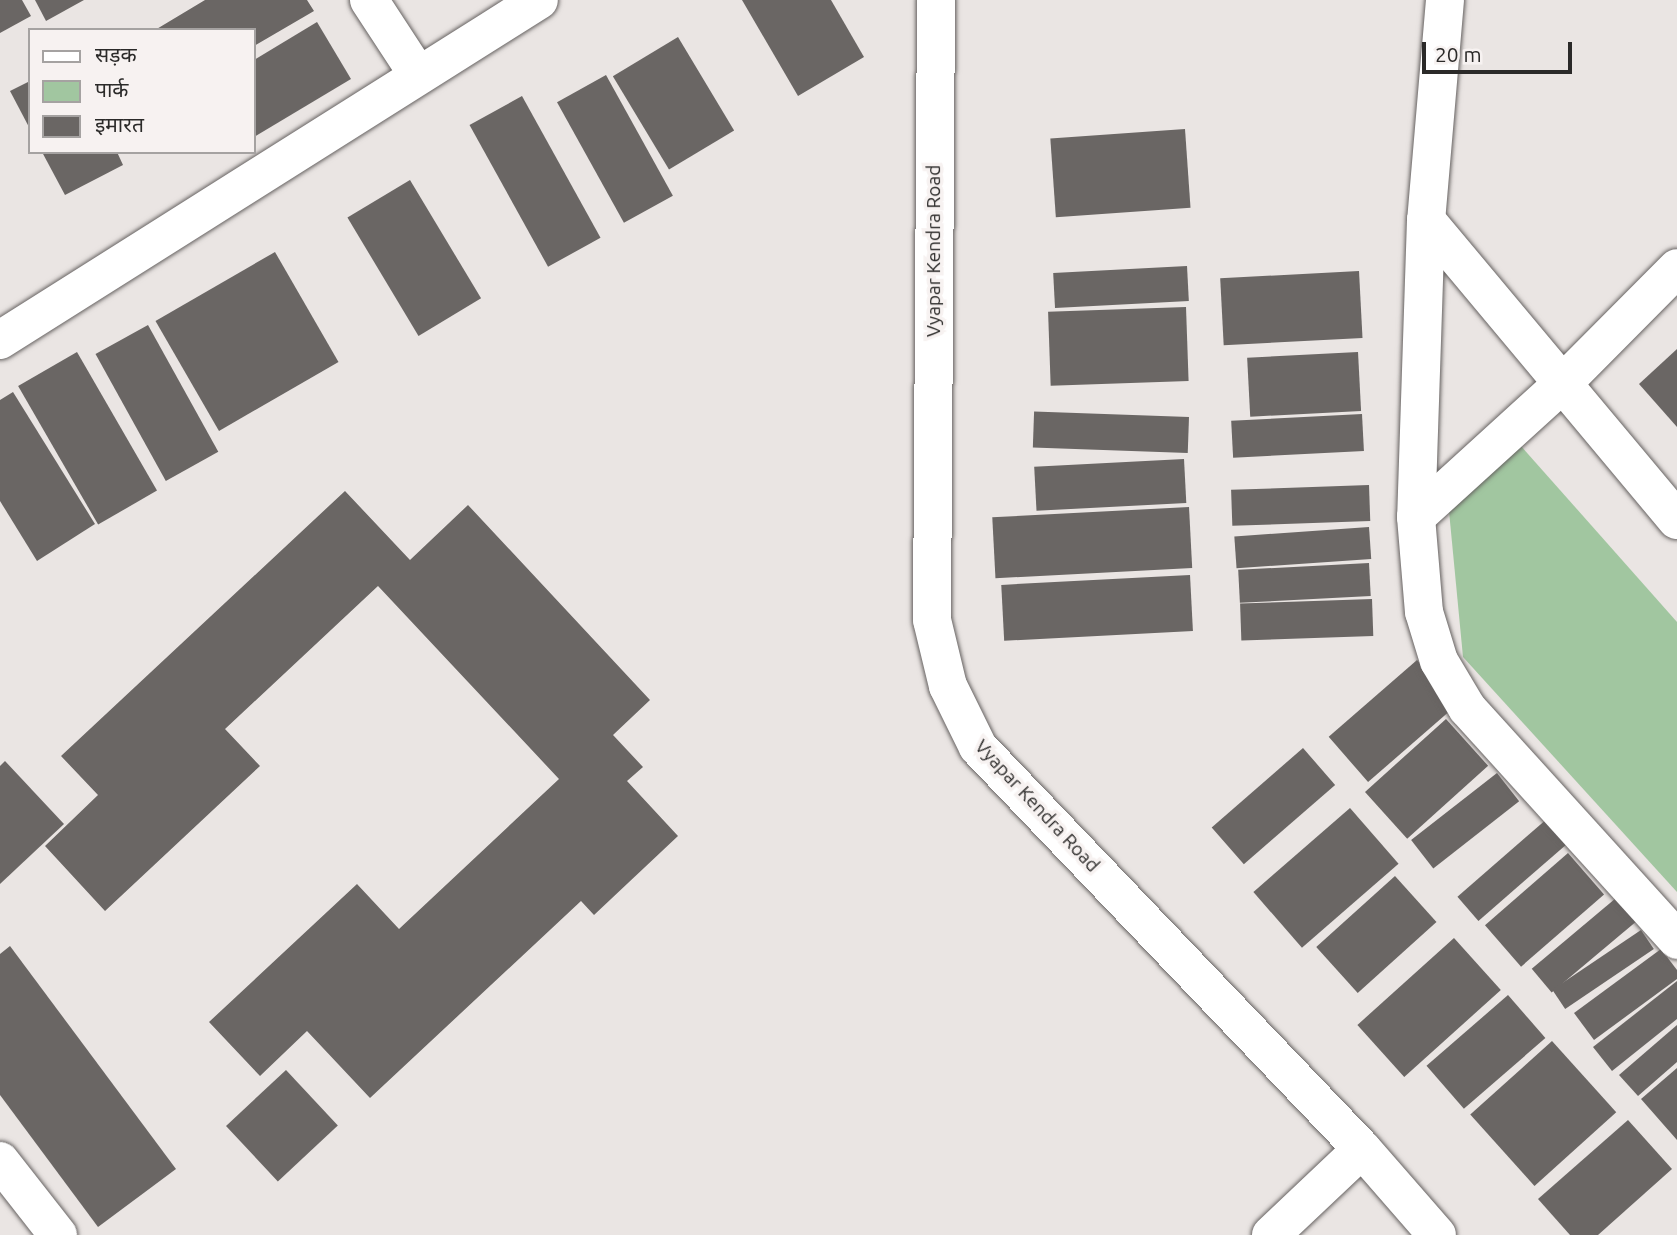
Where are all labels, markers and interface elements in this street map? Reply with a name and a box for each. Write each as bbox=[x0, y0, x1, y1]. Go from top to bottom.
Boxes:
legend bbox=[28, 28, 256, 154]
scale bar bbox=[1425, 28, 1576, 72]
text: सड़क bbox=[95, 42, 137, 66]
text: 20 m bbox=[1435, 42, 1482, 66]
text: पार्क bbox=[95, 77, 129, 101]
text: इमारत bbox=[95, 112, 144, 136]
street label: Vyapar Kendra Road bbox=[923, 165, 945, 337]
street label: Vyapar Kendra Road bbox=[970, 735, 1104, 877]

